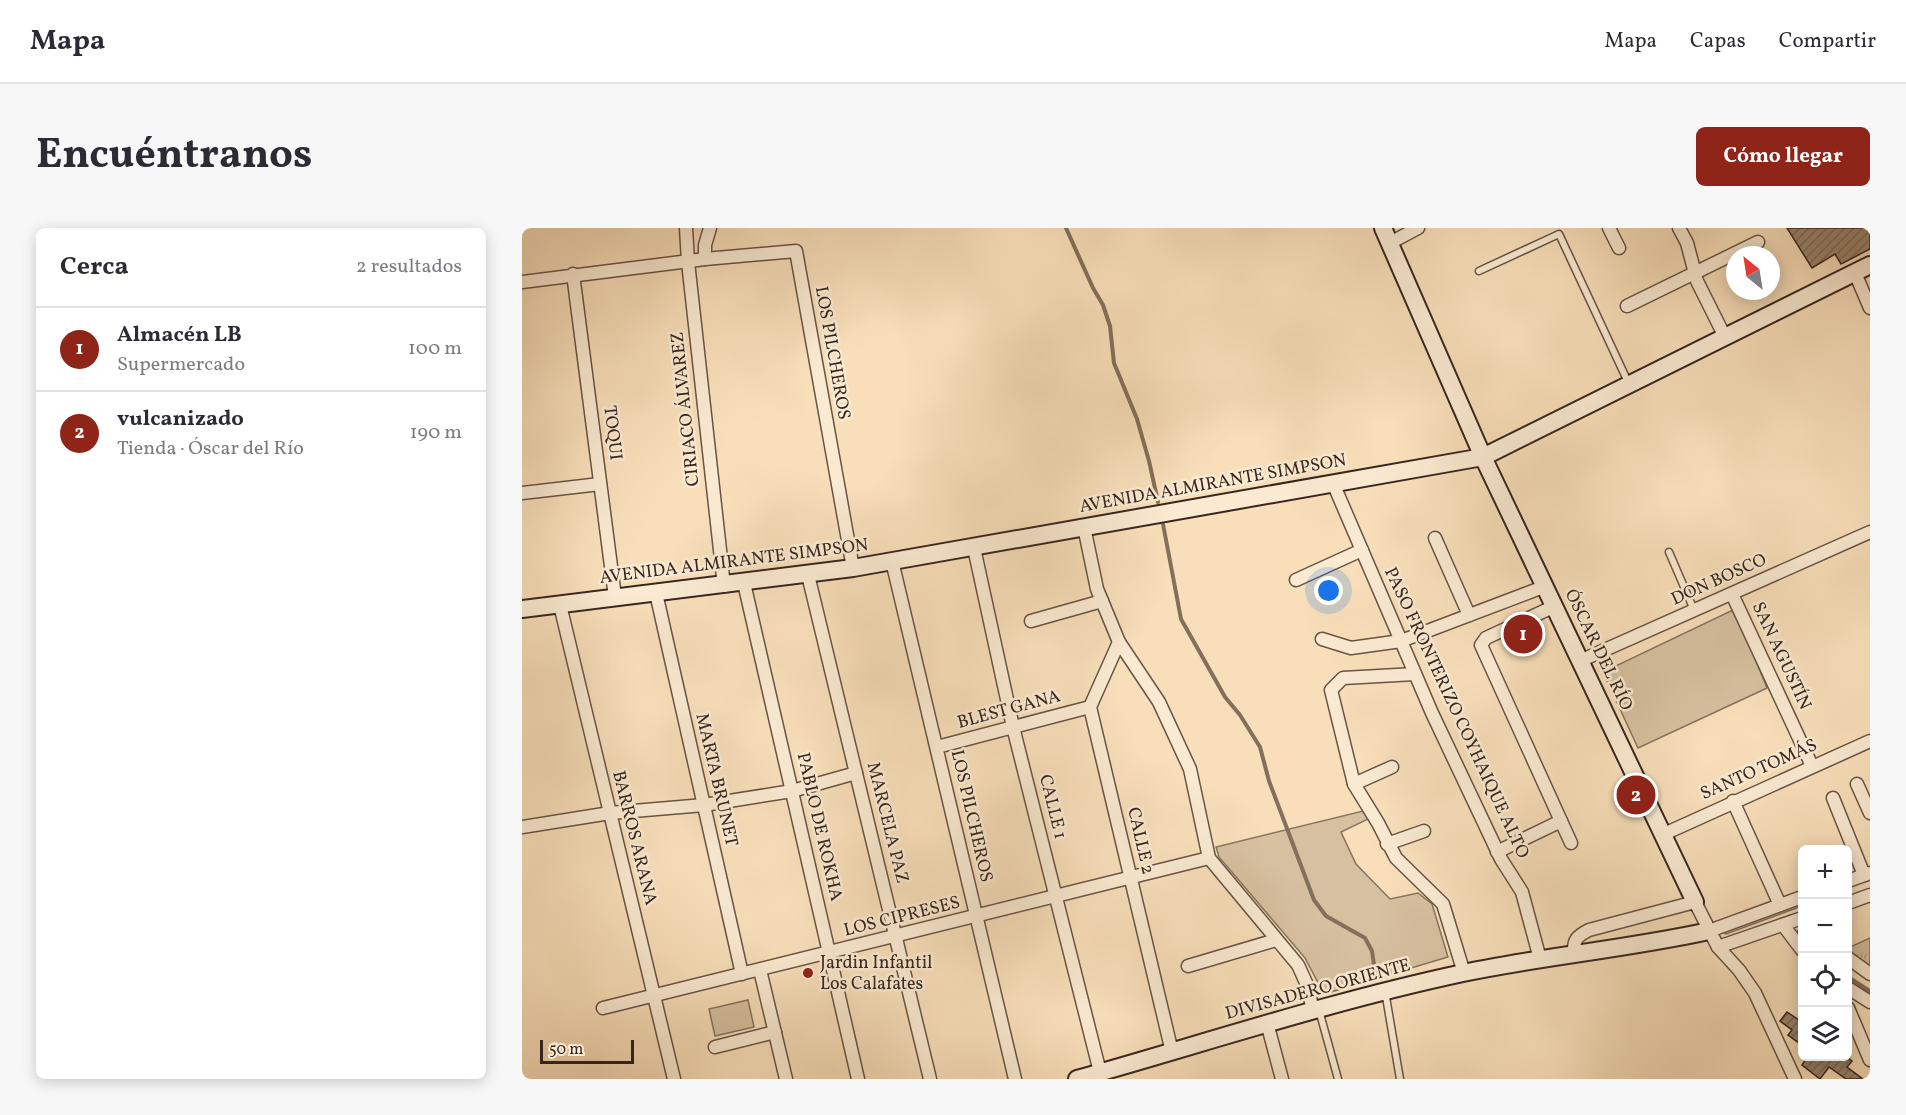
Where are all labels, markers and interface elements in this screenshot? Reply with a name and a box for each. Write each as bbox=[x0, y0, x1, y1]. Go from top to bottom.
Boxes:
text: Mapa bbox=[30, 22, 105, 61]
text: Mapa bbox=[1605, 27, 1657, 56]
text: Capas bbox=[1690, 27, 1746, 56]
text: Compartir bbox=[1779, 27, 1876, 56]
text: Encuéntranos bbox=[36, 127, 312, 186]
button: Cómo llegar bbox=[1696, 127, 1870, 186]
north arrow bbox=[1726, 246, 1780, 300]
text: Cerca bbox=[60, 249, 129, 285]
text: 2 resultados bbox=[356, 253, 462, 281]
street label: LOS PILCHEROS bbox=[808, 284, 856, 422]
text: Almacén LB bbox=[117, 320, 242, 351]
street label: CIRIACO ÁLVAREZ bbox=[665, 330, 707, 488]
text: 1 bbox=[75, 335, 84, 363]
text: 100 m bbox=[408, 335, 462, 363]
text: Supermercado bbox=[117, 351, 245, 379]
text: vulcanizado bbox=[117, 404, 244, 435]
street label: TOQUI bbox=[596, 404, 628, 462]
text: 2 bbox=[74, 419, 85, 447]
text: 190 m bbox=[410, 419, 462, 447]
text: Tienda · Óscar del Río bbox=[117, 435, 304, 463]
street label: AVENIDA ALMIRANTE SIMPSON bbox=[1078, 448, 1348, 520]
street label: AVENIDA ALMIRANTE SIMPSON bbox=[598, 533, 870, 591]
street label: DON BOSCO bbox=[1667, 548, 1771, 612]
street label: PASO FRONTERIZO COYHAIQUE ALTO bbox=[1377, 563, 1535, 863]
your location bbox=[1314, 576, 1343, 605]
street label: ÓSCAR DEL RÍO bbox=[1558, 585, 1638, 715]
street label: SAN AGUSTÍN bbox=[1745, 598, 1817, 714]
pin: 1 bbox=[1504, 612, 1542, 656]
street label: BLEST GANA bbox=[955, 684, 1064, 736]
street label: MARTA BRUNET bbox=[689, 711, 744, 850]
street label: SANTO TOMÁS bbox=[1697, 733, 1821, 807]
street label: LOS PILCHEROS bbox=[944, 747, 998, 885]
street label: PABLO DE ROKHA bbox=[790, 750, 848, 904]
street label: MARCELA PAZ bbox=[860, 760, 914, 886]
street label: BARROS ARANA bbox=[605, 768, 663, 908]
street label: CALLE 1 bbox=[1032, 772, 1072, 842]
pin: 2 bbox=[1616, 772, 1656, 818]
street label: CALLE 2 bbox=[1120, 805, 1160, 877]
map controls bbox=[1798, 845, 1852, 1061]
button: + bbox=[1798, 845, 1852, 899]
street label: LOS CIPRESES bbox=[841, 890, 963, 944]
button: − bbox=[1798, 899, 1852, 953]
place label: Jardin Infantil Los Calafates bbox=[820, 951, 932, 997]
street label: DIVISADERO ORIENTE bbox=[1223, 953, 1414, 1027]
button: locate bbox=[1798, 953, 1852, 1007]
marker: Jardin Infantil Los Calafates bbox=[801, 966, 815, 980]
button: layers bbox=[1798, 1007, 1852, 1061]
scale bar bbox=[540, 1037, 634, 1064]
text: 50 m bbox=[549, 1039, 583, 1061]

